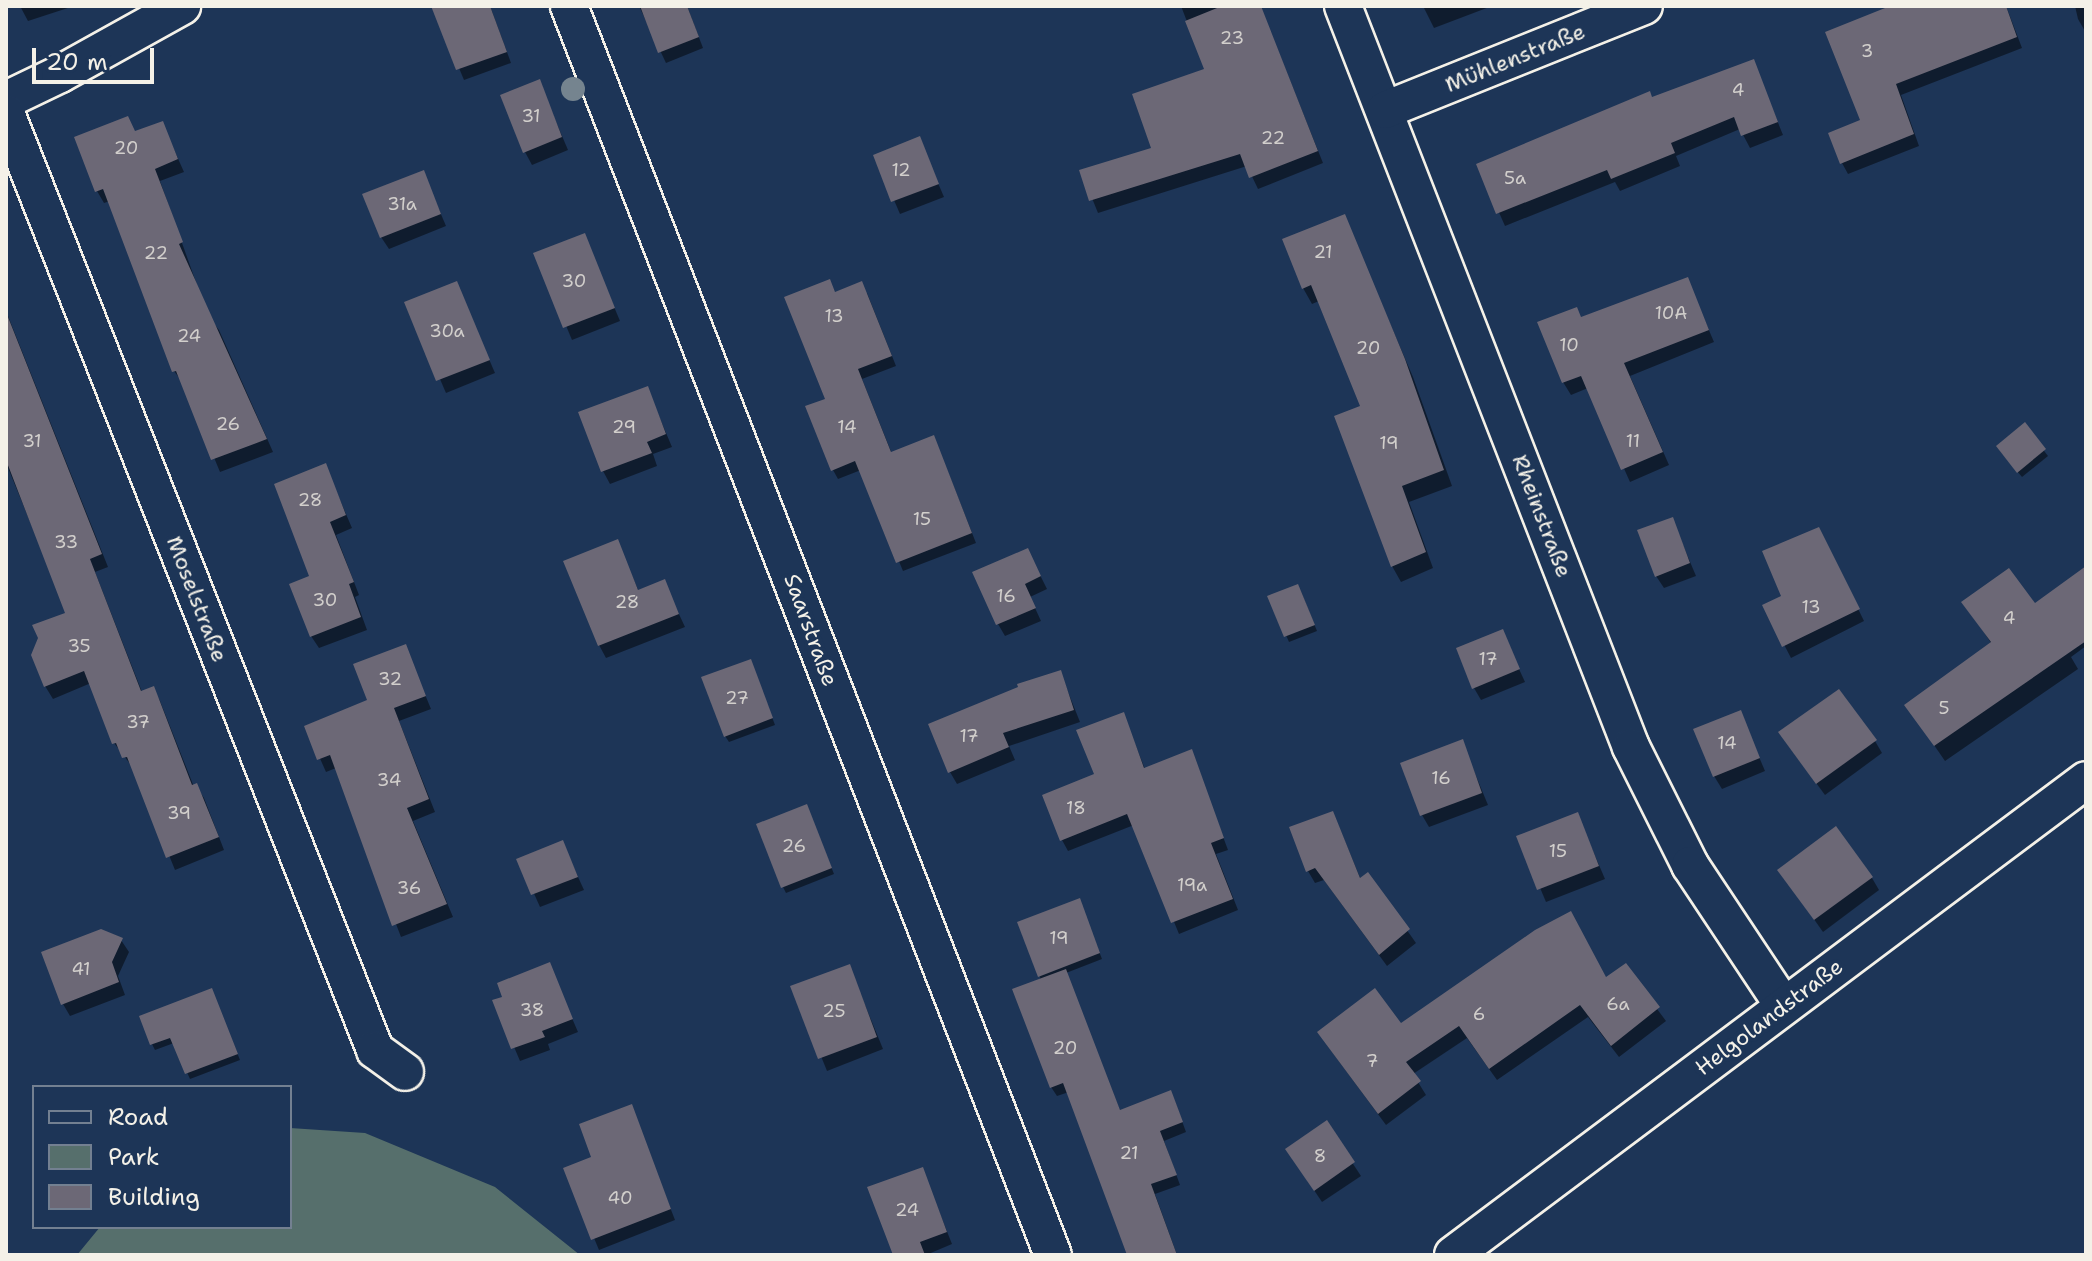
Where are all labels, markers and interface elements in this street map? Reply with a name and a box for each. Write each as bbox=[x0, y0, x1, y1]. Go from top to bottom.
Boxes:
street label: Mühlenstraße bbox=[1441, 18, 1589, 98]
house number: 23 bbox=[1220, 27, 1244, 49]
scale bar bbox=[36, 32, 158, 82]
house number: 3 bbox=[1861, 40, 1873, 62]
text: 20 m bbox=[46, 46, 108, 78]
house number: 4 bbox=[1732, 79, 1744, 101]
house number: 31 bbox=[521, 105, 541, 127]
house number: 22 bbox=[1261, 127, 1285, 149]
house number: 20 bbox=[114, 137, 138, 159]
house number: 12 bbox=[891, 159, 911, 181]
house number: 5a bbox=[1504, 167, 1526, 189]
house number: 31a bbox=[387, 193, 417, 215]
house number: 21 bbox=[1313, 241, 1333, 263]
house number: 22 bbox=[144, 242, 168, 264]
house number: 30 bbox=[562, 270, 586, 292]
house number: 10A bbox=[1655, 302, 1687, 324]
house number: 13 bbox=[824, 305, 844, 327]
house number: 30a bbox=[429, 320, 465, 342]
house number: 24 bbox=[177, 325, 201, 347]
house number: 10 bbox=[1559, 334, 1579, 356]
house number: 20 bbox=[1356, 337, 1380, 359]
house number: 26 bbox=[216, 413, 240, 435]
house number: 29 bbox=[612, 416, 636, 438]
house number: 14 bbox=[837, 416, 857, 438]
house number: 31 bbox=[22, 430, 42, 452]
house number: 11 bbox=[1626, 430, 1640, 452]
house number: 19 bbox=[1379, 432, 1399, 454]
street label: Rheinstraße bbox=[1507, 451, 1577, 581]
house number: 28 bbox=[298, 489, 322, 511]
house number: 15 bbox=[913, 508, 931, 530]
house number: 33 bbox=[54, 531, 78, 553]
street label: Moselstraße bbox=[161, 532, 233, 666]
street label: Saarstraße bbox=[778, 570, 844, 690]
house number: 16 bbox=[996, 585, 1016, 607]
house number: 30 bbox=[313, 589, 337, 611]
house number: 28 bbox=[615, 591, 639, 613]
house number: 13 bbox=[1801, 596, 1821, 618]
house number: 4 bbox=[2003, 607, 2015, 629]
house number: 35 bbox=[67, 635, 91, 657]
house number: 17 bbox=[1478, 648, 1498, 670]
house number: 32 bbox=[378, 668, 402, 690]
house number: 27 bbox=[725, 687, 749, 709]
house number: 5 bbox=[1938, 697, 1950, 719]
house number: 37 bbox=[126, 711, 150, 733]
house number: 17 bbox=[959, 725, 979, 747]
house number: 14 bbox=[1717, 732, 1737, 754]
house number: 16 bbox=[1431, 767, 1451, 789]
house number: 34 bbox=[377, 769, 401, 791]
house number: 18 bbox=[1066, 797, 1086, 819]
house number: 39 bbox=[167, 802, 191, 824]
house number: 26 bbox=[782, 835, 806, 857]
house number: 15 bbox=[1549, 840, 1567, 862]
house number: 19a bbox=[1177, 874, 1207, 896]
house number: 36 bbox=[397, 877, 421, 899]
house number: 19 bbox=[1049, 927, 1069, 949]
street label: Helgolandstraße bbox=[1690, 953, 1848, 1081]
house number: 41 bbox=[71, 958, 91, 980]
house number: 6a bbox=[1606, 993, 1630, 1015]
house number: 38 bbox=[520, 999, 544, 1021]
house number: 25 bbox=[822, 1000, 846, 1022]
house number: 6 bbox=[1473, 1003, 1485, 1025]
house number: 20 bbox=[1053, 1037, 1077, 1059]
house number: 7 bbox=[1366, 1050, 1378, 1072]
legend bbox=[32, 1085, 292, 1229]
text: Road bbox=[108, 1101, 168, 1133]
text: Park bbox=[108, 1141, 160, 1173]
house number: 21 bbox=[1119, 1142, 1139, 1164]
house number: 8 bbox=[1314, 1145, 1326, 1167]
text: Building bbox=[108, 1181, 200, 1213]
house number: 40 bbox=[607, 1187, 633, 1209]
house number: 24 bbox=[895, 1199, 919, 1221]

